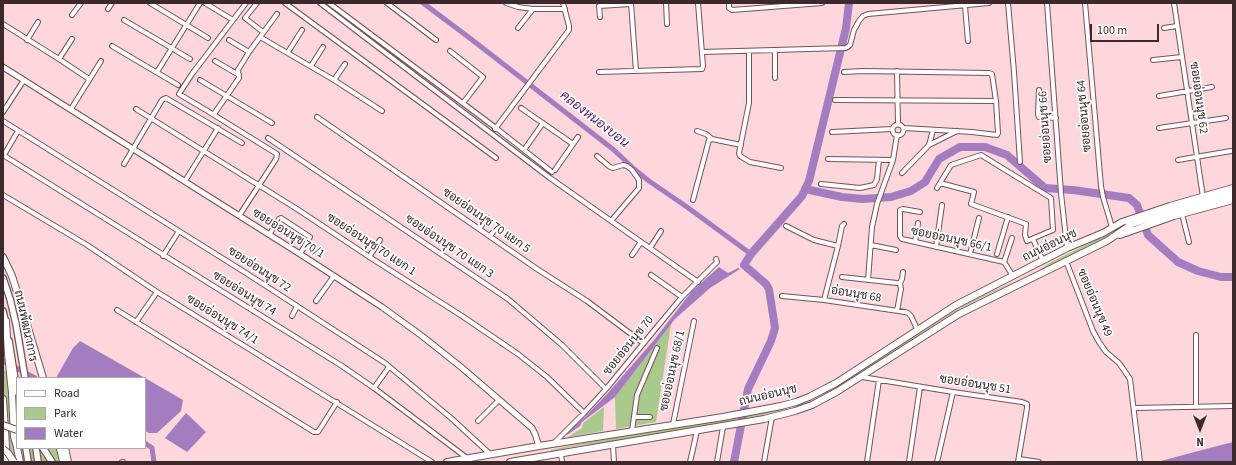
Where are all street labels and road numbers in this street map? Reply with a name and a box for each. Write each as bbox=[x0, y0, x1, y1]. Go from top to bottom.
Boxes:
street label: ซอยอ่อนนุช 62 bbox=[1186, 61, 1210, 135]
street label: ซอยอ่อนนุช 64 bbox=[1075, 79, 1095, 153]
street label: ซอยอ่อนนุช 66 bbox=[1036, 90, 1056, 164]
street label: ซอยอ่อนนุช 70 แยก 5 bbox=[439, 185, 533, 257]
street label: ซอยอ่อนนุช 70/1 bbox=[249, 206, 327, 262]
street label: ซอยอ่อนนุช 70 แยก 1 bbox=[324, 211, 418, 279]
street label: ซอยอ่อนนุช 70 แยก 3 bbox=[402, 212, 496, 282]
street label: ซอยอ่อนนุช 66/1 bbox=[909, 224, 993, 256]
street label: ถนนอ่อนนุช bbox=[1020, 227, 1080, 265]
street label: ซอยอ่อนนุช 72 bbox=[225, 244, 293, 296]
street label: ซอยอ่อนนุช 49 bbox=[1073, 267, 1115, 339]
street label: ซอยอ่อนนุช 74 bbox=[210, 269, 278, 319]
street label: อ่อนนุช 68 bbox=[830, 284, 882, 306]
street label: ถนนพัฒนาการ bbox=[10, 289, 40, 363]
street label: ซอยอ่อนนุช 74/1 bbox=[183, 292, 261, 348]
street label: ซอยอ่อนนุช 70 bbox=[601, 313, 657, 379]
street label: ซอยอ่อนนุช 68/1 bbox=[657, 329, 689, 413]
street label: ซอยอ่อนนุช 51 bbox=[938, 372, 1012, 398]
street label: ถนนอ่อนนุช bbox=[738, 382, 798, 410]

